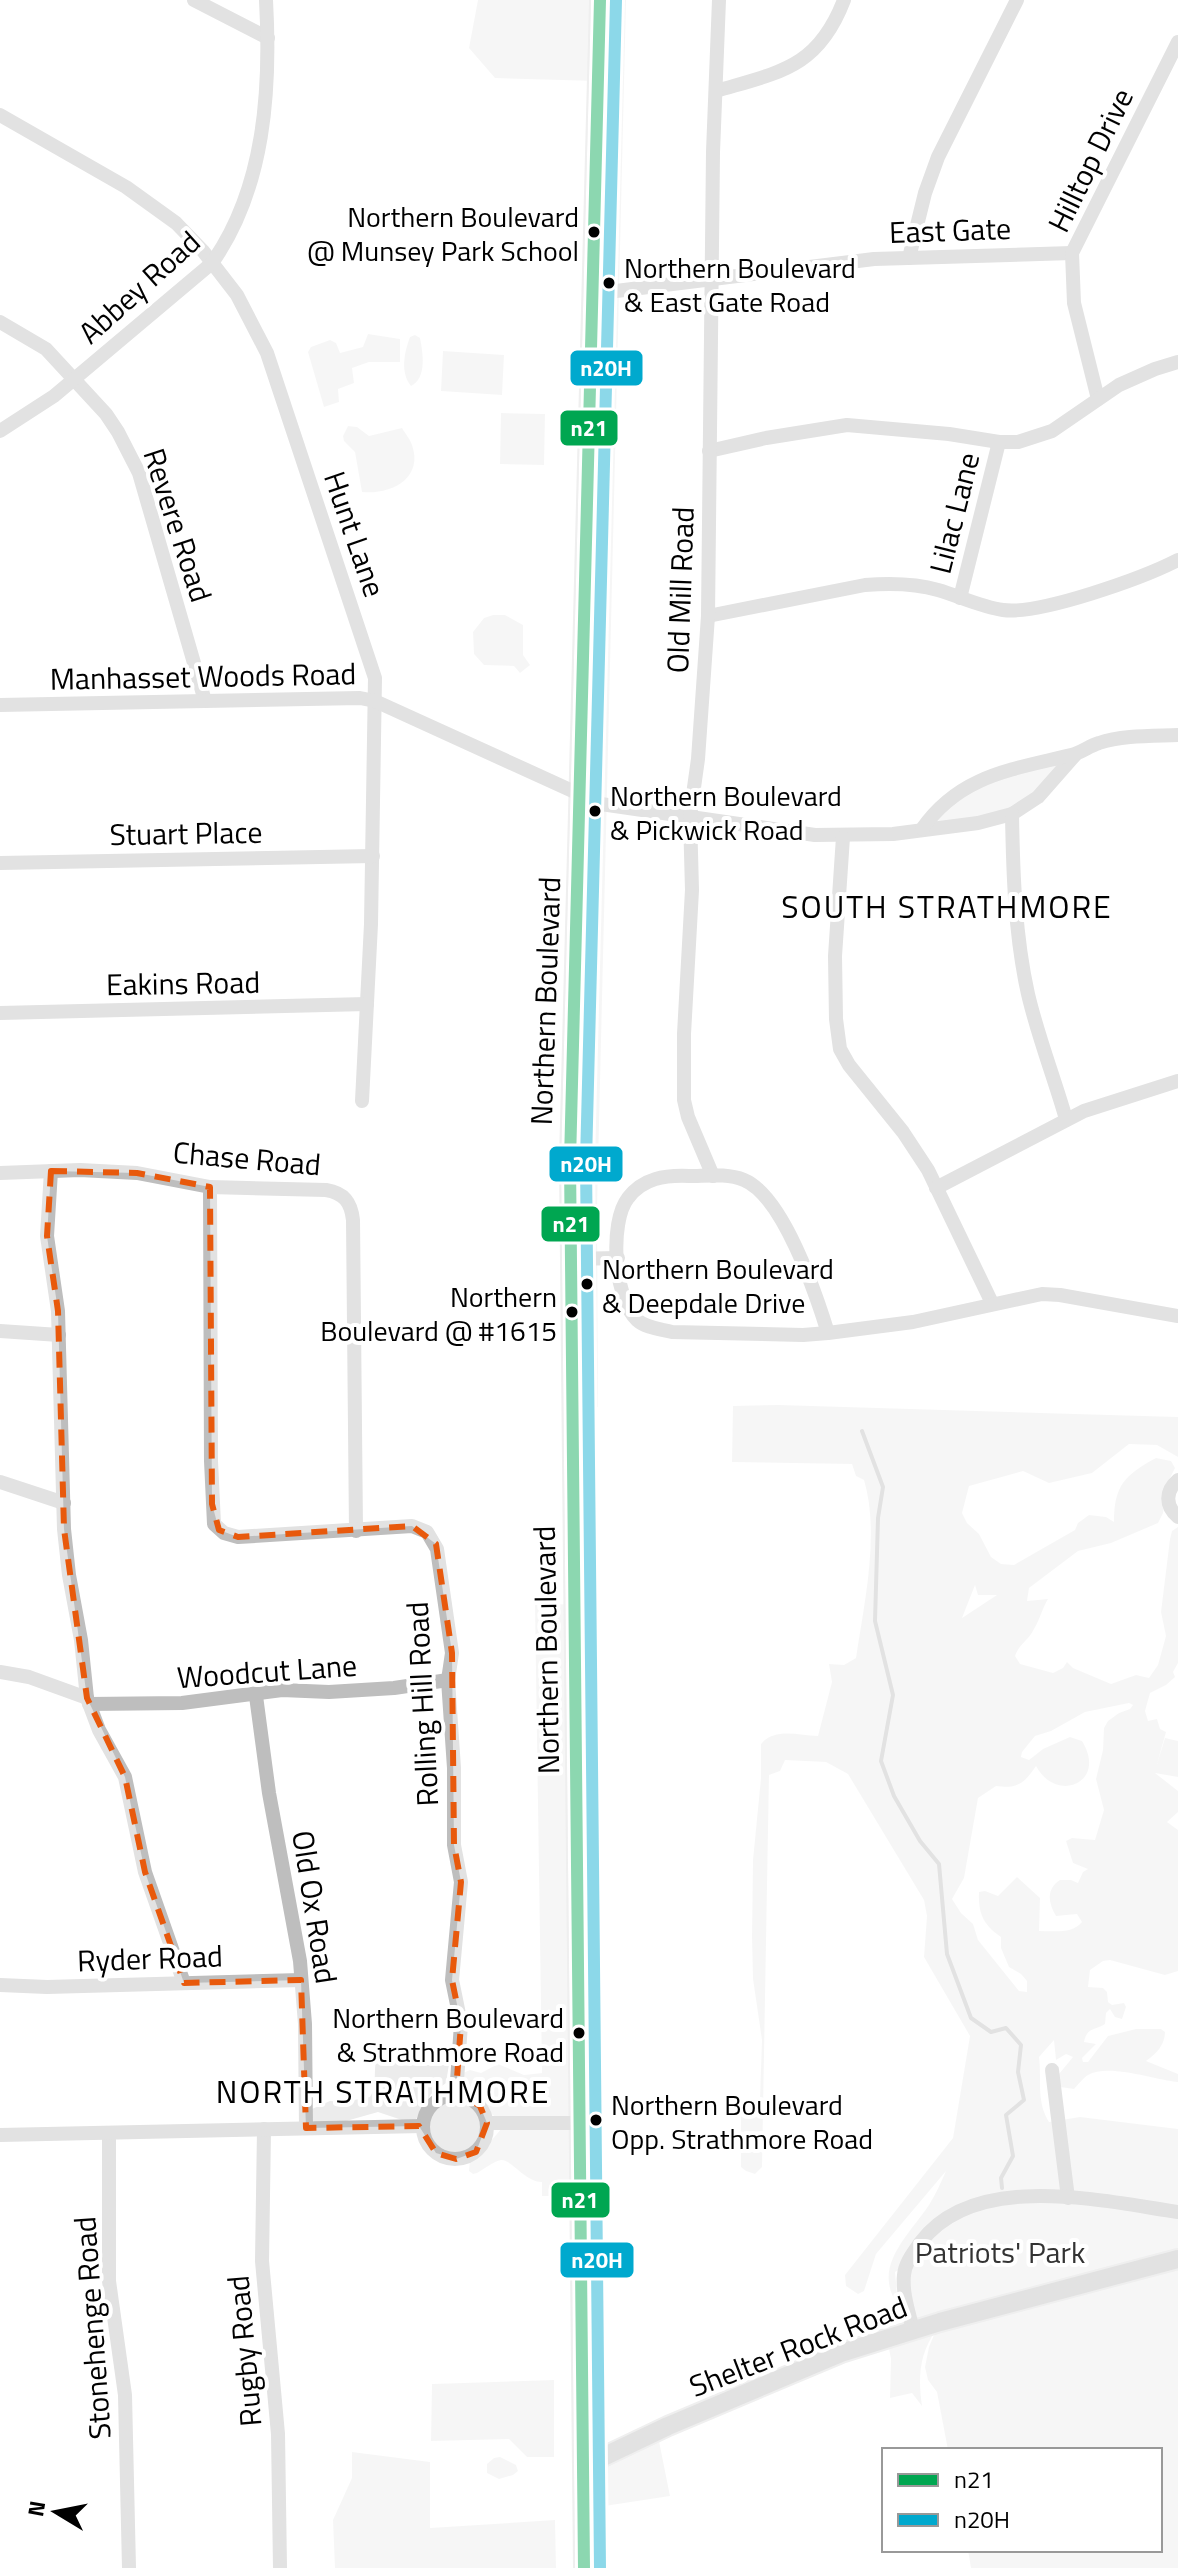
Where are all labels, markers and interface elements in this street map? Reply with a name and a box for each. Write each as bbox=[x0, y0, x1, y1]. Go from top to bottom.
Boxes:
street label: Hilltop Drive bbox=[1035, 80, 1145, 240]
place label: Northern Boulevard @ Munsey Park School bbox=[307, 195, 579, 272]
street label: East Gate bbox=[888, 205, 1012, 255]
street label: Abbey Road bbox=[68, 220, 210, 354]
marker: Northern Boulevard @ Munsey Park School bbox=[586, 224, 602, 240]
place label: Northern Boulevard & East Gate Road bbox=[624, 246, 856, 323]
marker: Northern Boulevard & East Gate Road bbox=[601, 275, 617, 291]
line badge: n20H bbox=[569, 349, 644, 387]
text: n20H bbox=[580, 351, 632, 385]
line badge: n21 bbox=[559, 409, 619, 447]
text: n21 bbox=[571, 411, 607, 445]
street label: Revere Road bbox=[132, 442, 224, 608]
street label: Lilac Lane bbox=[917, 448, 991, 578]
street label: Hunt Lane bbox=[312, 465, 398, 603]
street label: Old Mill Road bbox=[654, 506, 706, 674]
street label: Manhasset Woods Road bbox=[49, 650, 357, 702]
place label: Northern Boulevard & Pickwick Road bbox=[610, 774, 842, 851]
marker: Northern Boulevard & Pickwick Road bbox=[587, 803, 603, 819]
street label: Stuart Place bbox=[109, 809, 263, 857]
street label: Northern Boulevard bbox=[518, 876, 572, 1126]
district label: SOUTH STRATHMORE bbox=[781, 882, 1113, 930]
street label: Eakins Road bbox=[106, 959, 260, 1007]
street label: Chase Road bbox=[171, 1129, 323, 1187]
line badge: n20H bbox=[548, 1145, 624, 1183]
text: n20H bbox=[560, 1147, 612, 1181]
line badge: n21 bbox=[540, 1205, 601, 1243]
text: n21 bbox=[553, 1207, 589, 1241]
place label: Northern Boulevard & Deepdale Drive bbox=[602, 1247, 834, 1324]
place label: Northern Boulevard @ #1615 bbox=[320, 1275, 557, 1352]
marker: Northern Boulevard & Deepdale Drive bbox=[579, 1276, 595, 1292]
marker: Northern Boulevard @ #1615 bbox=[564, 1304, 580, 1320]
street label: Northern Boulevard bbox=[521, 1525, 571, 1775]
street label: Rolling Hill Road bbox=[394, 1601, 450, 1807]
street label: Woodcut Lane bbox=[175, 1642, 359, 1700]
street label: Old Ox Road bbox=[280, 1827, 350, 1987]
street label: Ryder Road bbox=[76, 1932, 224, 1984]
place label: Northern Boulevard & Strathmore Road bbox=[332, 1996, 564, 2073]
marker: Northern Boulevard & Strathmore Road bbox=[571, 2025, 587, 2041]
district label: NORTH STRATHMORE bbox=[216, 2067, 550, 2115]
place label: Northern Boulevard Opp. Strathmore Road bbox=[611, 2083, 873, 2160]
marker: Northern Boulevard Opp. Strathmore Road bbox=[588, 2112, 604, 2128]
line badge: n21 bbox=[550, 2181, 611, 2219]
text: n21 bbox=[562, 2183, 598, 2217]
street label: Stonehenge Road bbox=[61, 2215, 123, 2441]
park label: Patriots' Park bbox=[915, 2229, 1085, 2275]
line badge: n20H bbox=[559, 2241, 635, 2279]
text: n20H bbox=[571, 2243, 623, 2277]
street label: Rugby Road bbox=[214, 2274, 274, 2428]
street label: Shelter Rock Road bbox=[682, 2283, 914, 2409]
legend bbox=[882, 2448, 1162, 2552]
text: n21 bbox=[954, 2461, 994, 2497]
north arrow bbox=[16, 2472, 96, 2552]
text: N bbox=[18, 2498, 54, 2519]
text: n20H bbox=[954, 2501, 1010, 2537]

